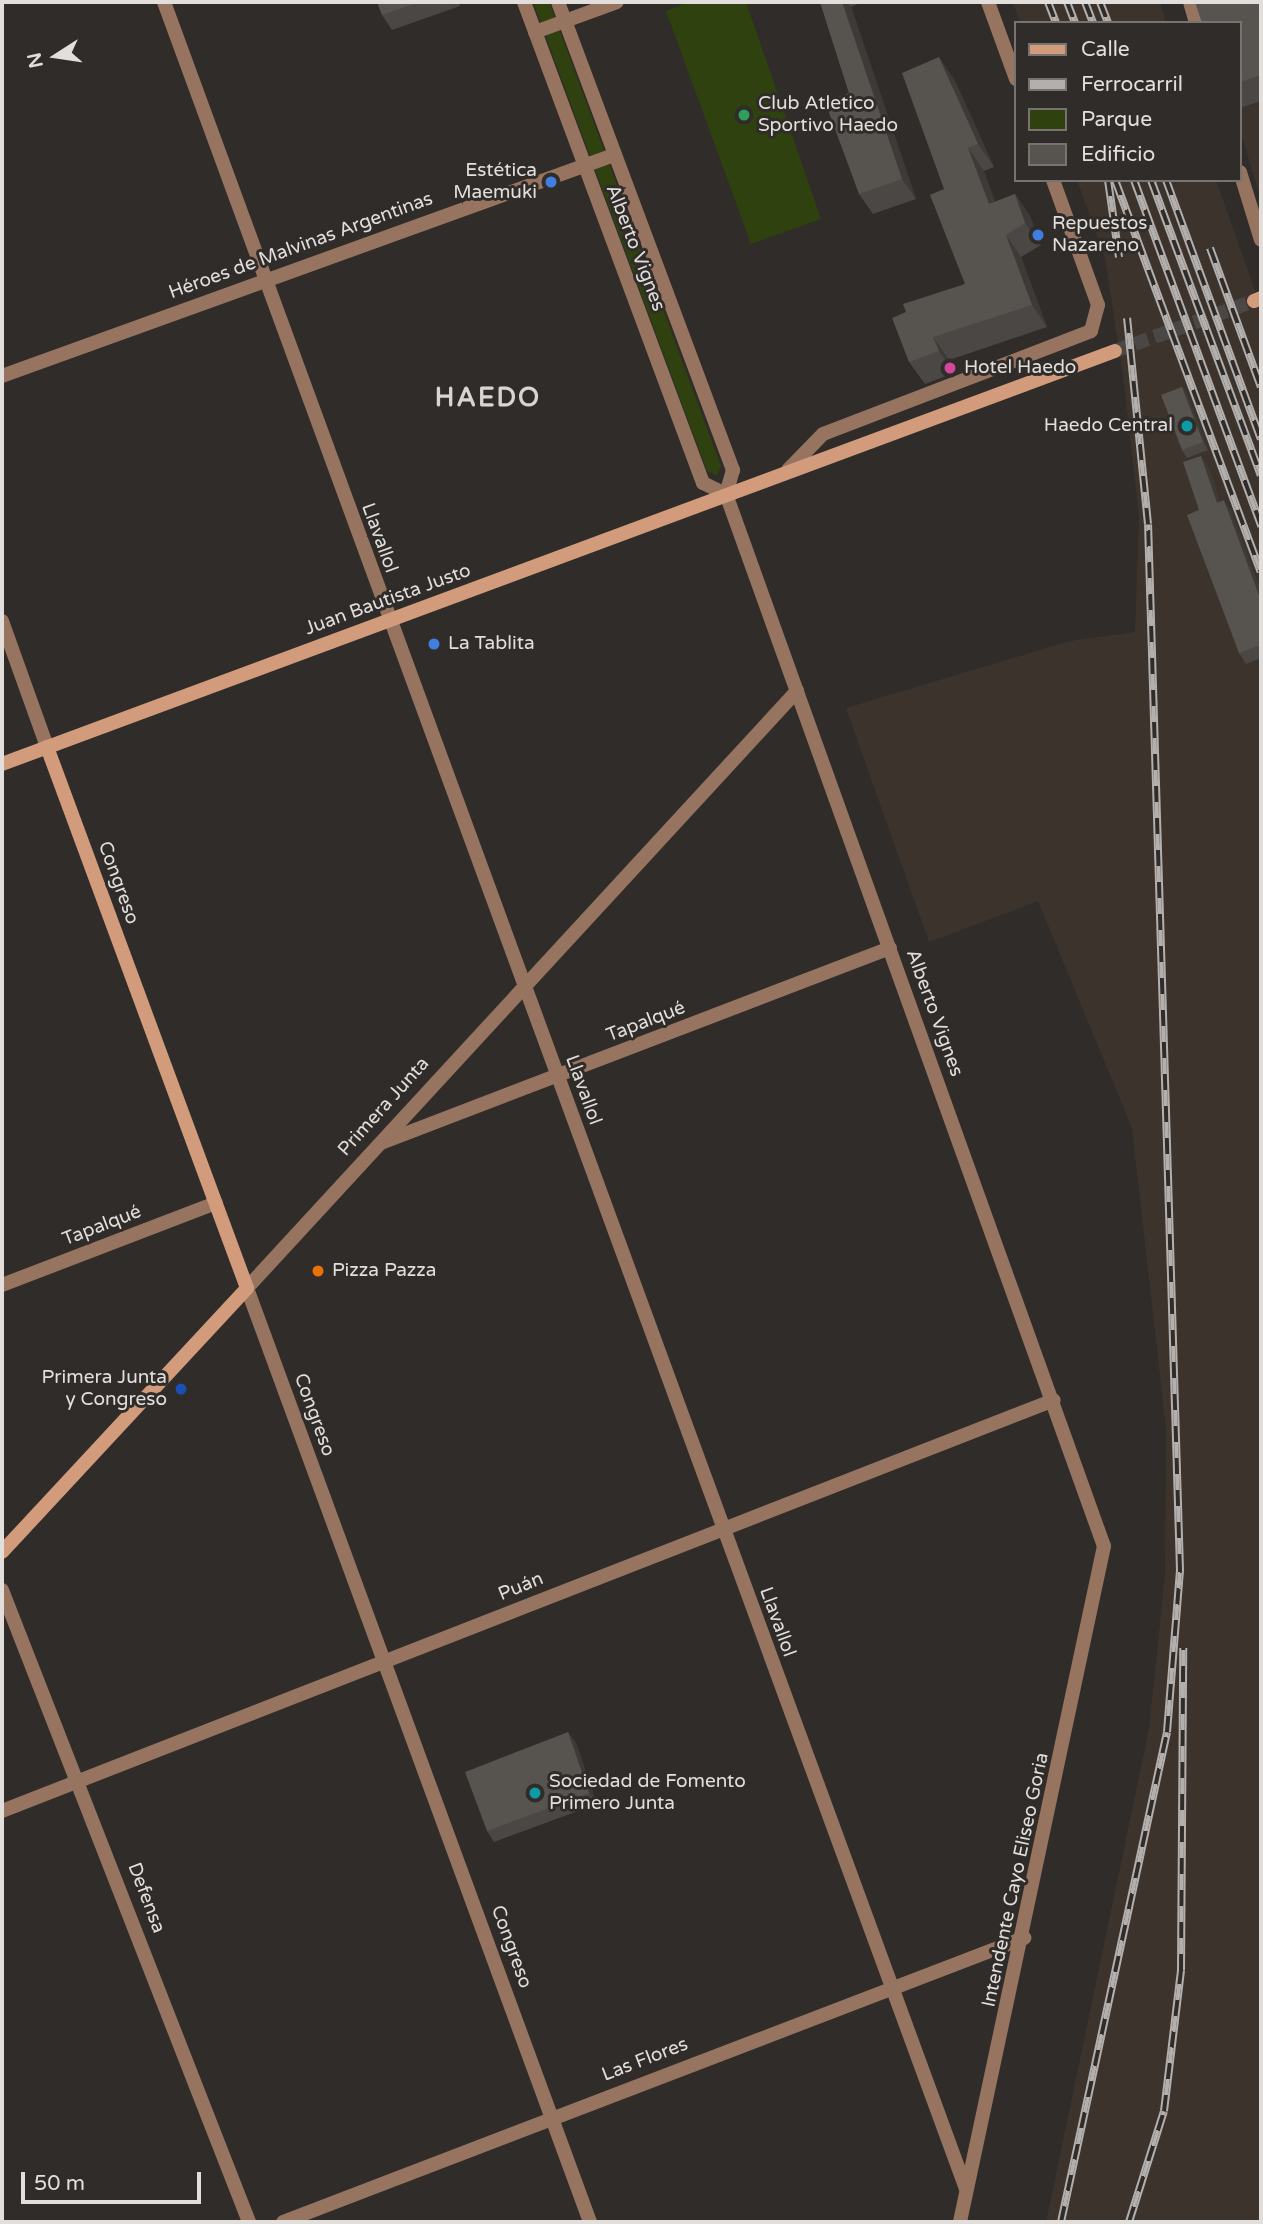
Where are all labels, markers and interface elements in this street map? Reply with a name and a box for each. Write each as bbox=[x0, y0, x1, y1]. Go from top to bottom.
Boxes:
north arrow bbox=[21, 21, 91, 91]
legend bbox=[1014, 21, 1242, 182]
text: Calle bbox=[1081, 37, 1130, 62]
text: N bbox=[23, 51, 48, 70]
text: Ferrocarril bbox=[1081, 72, 1183, 97]
place label: Club Atletico Sportivo Haedo bbox=[758, 93, 898, 137]
marker: Club Atletico Sportivo Haedo bbox=[736, 107, 752, 123]
text: Parque bbox=[1081, 107, 1152, 132]
text: Edificio bbox=[1081, 142, 1155, 167]
place label: Estética Maemuki bbox=[453, 160, 537, 204]
marker: Estética Maemuki bbox=[543, 174, 559, 190]
street label: Alberto Vignes bbox=[600, 182, 670, 314]
street label: Héroes de Malvinas Argentinas bbox=[166, 188, 436, 304]
place label: Repuestos Nazareno bbox=[1052, 213, 1147, 257]
marker: Repuestos Nazareno bbox=[1030, 227, 1046, 243]
place label: Hotel Haedo bbox=[964, 357, 1076, 379]
marker: Hotel Haedo bbox=[942, 360, 958, 376]
district label: HAEDO bbox=[435, 382, 541, 414]
place label: Haedo Central bbox=[1044, 415, 1173, 437]
marker: Haedo Central bbox=[1179, 418, 1195, 434]
street label: Llavallol bbox=[356, 500, 402, 576]
street label: Juan Bautista Justo bbox=[302, 559, 474, 641]
place label: La Tablita bbox=[448, 633, 535, 655]
marker: La Tablita bbox=[426, 636, 442, 652]
street label: Congreso bbox=[93, 838, 143, 928]
street label: Alberto Vignes bbox=[900, 946, 968, 1080]
street label: Tapalqué bbox=[603, 997, 689, 1047]
street label: Llavallol bbox=[560, 1052, 606, 1128]
street label: Primera Junta bbox=[334, 1053, 434, 1161]
street label: Tapalqué bbox=[59, 1201, 145, 1251]
place label: Pizza Pazza bbox=[332, 1260, 436, 1282]
marker: Pizza Pazza bbox=[310, 1263, 326, 1279]
place label: Primera Junta y Congreso bbox=[42, 1367, 167, 1411]
street label: Congreso bbox=[289, 1370, 339, 1460]
marker: Primera Junta y Congreso bbox=[173, 1381, 189, 1397]
street label: Puán bbox=[495, 1568, 547, 1606]
street label: Llavallol bbox=[754, 1584, 800, 1660]
street label: Intendente Cayo Eliseo Goria bbox=[978, 1751, 1054, 2009]
place label: Sociedad de Fomento Primero Junta bbox=[549, 1771, 746, 1815]
marker: Sociedad de Fomento Primero Junta bbox=[527, 1785, 543, 1801]
street label: Defensa bbox=[122, 1860, 170, 1936]
street label: Congreso bbox=[486, 1902, 536, 1992]
street label: Las Flores bbox=[599, 2033, 691, 2087]
scale bar bbox=[24, 2158, 205, 2202]
text: 50 m bbox=[34, 2171, 85, 2196]

